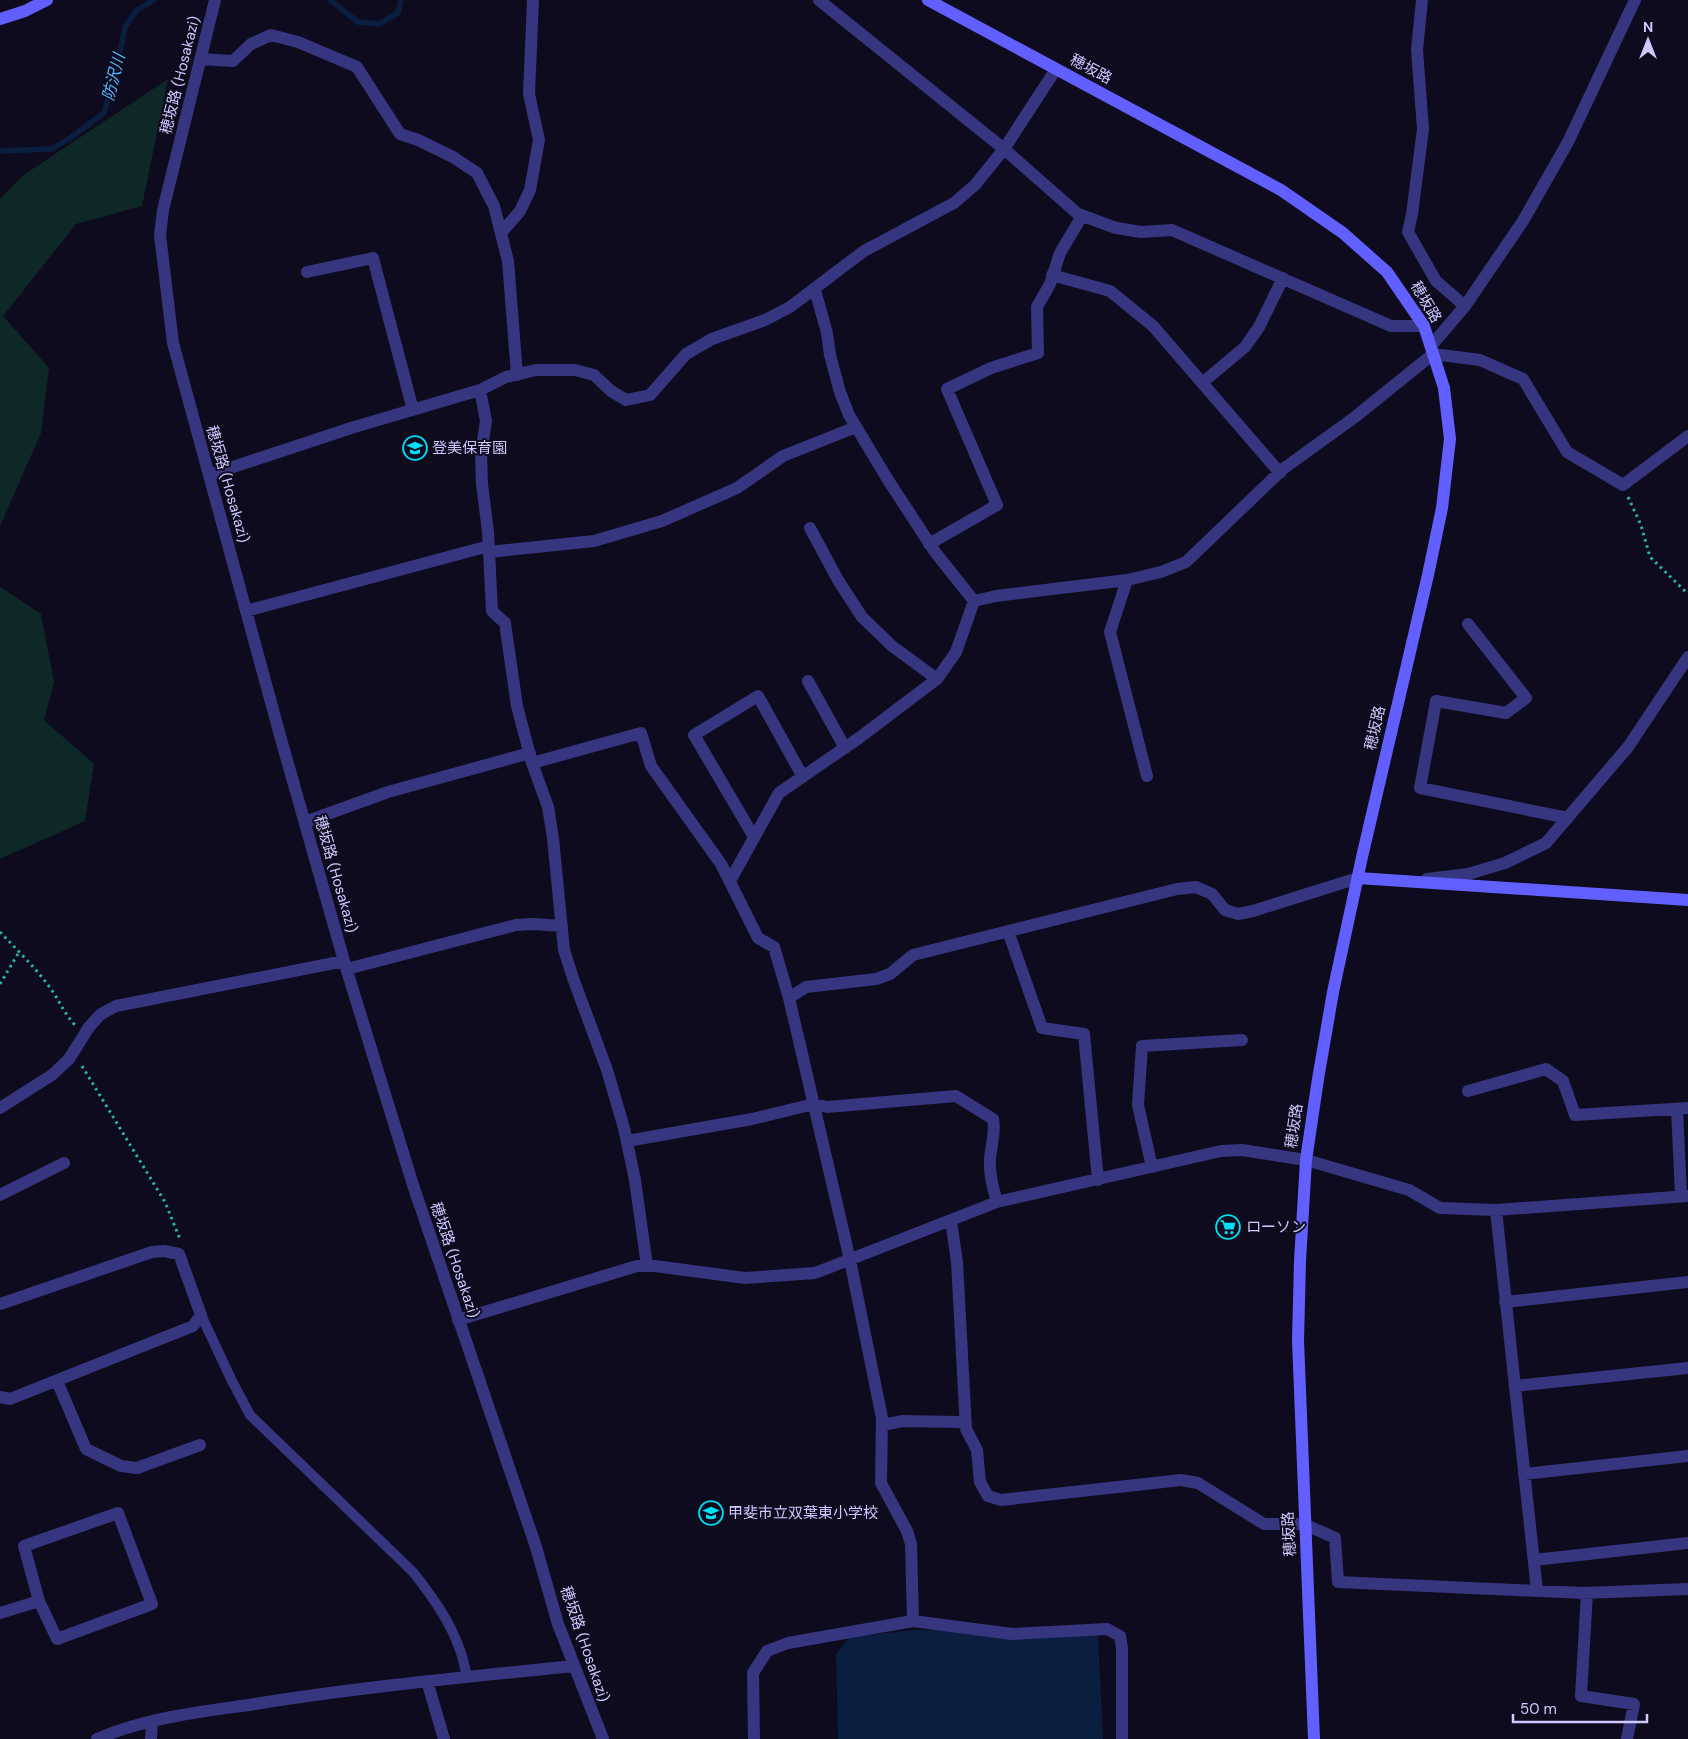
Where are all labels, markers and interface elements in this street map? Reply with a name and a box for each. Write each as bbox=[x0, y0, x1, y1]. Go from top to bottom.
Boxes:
street label: 穂坂路 (Hosakazi) bbox=[156, 14, 204, 136]
north arrow bbox=[1623, 15, 1673, 65]
text: N bbox=[1643, 18, 1653, 36]
water label: 防沢川 bbox=[97, 49, 130, 103]
street label: 穂坂路 bbox=[1066, 50, 1116, 88]
street label: 穂坂路 bbox=[1406, 278, 1446, 326]
street label: 穂坂路 (Hosakazi) bbox=[202, 423, 254, 545]
school or university icon: 登美保育園 bbox=[402, 435, 428, 461]
place label: 登美保育園 bbox=[432, 438, 507, 458]
street label: 穂坂路 bbox=[1360, 704, 1390, 752]
street label: 穂坂路 (Hosakazi) bbox=[310, 813, 362, 935]
street label: 穂坂路 bbox=[1281, 1102, 1307, 1150]
street label: 穂坂路 (Hosakazi) bbox=[426, 1199, 484, 1321]
supermarket icon: ローソン bbox=[1215, 1214, 1241, 1240]
place label: ローソン bbox=[1246, 1217, 1306, 1237]
school or university icon: 甲斐市立双葉東小学校 bbox=[698, 1500, 724, 1526]
place label: 甲斐市立双葉東小学校 bbox=[728, 1503, 878, 1523]
street label: 穂坂路 bbox=[1278, 1511, 1300, 1557]
street label: 穂坂路 (Hosakazi) bbox=[556, 1583, 614, 1705]
scale bar bbox=[1513, 1692, 1647, 1724]
text: 50 m bbox=[1520, 1699, 1557, 1719]

